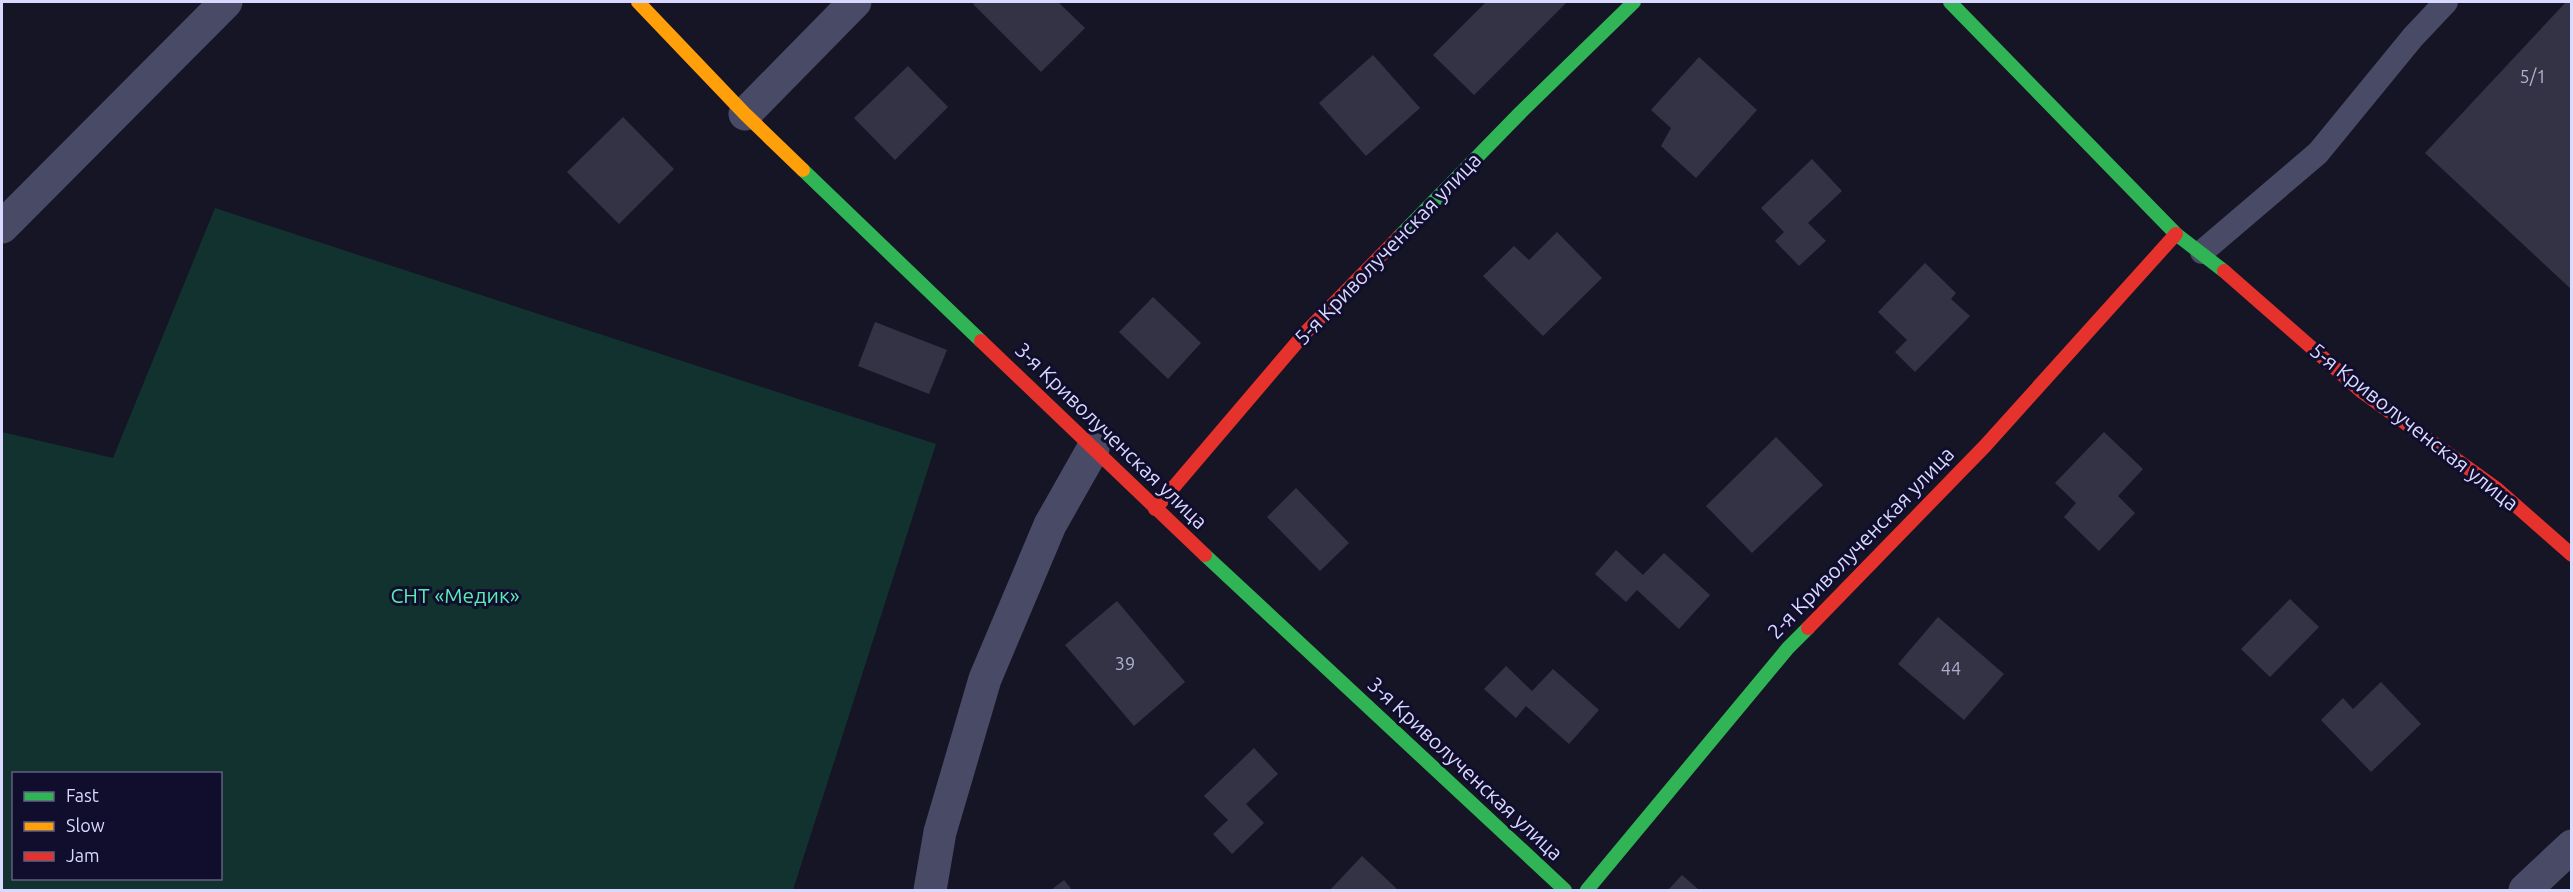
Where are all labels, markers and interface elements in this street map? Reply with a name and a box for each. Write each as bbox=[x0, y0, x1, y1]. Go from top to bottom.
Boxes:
house number: 5/1 bbox=[2520, 66, 2546, 86]
street label: 5-я Криволученская улица bbox=[1289, 147, 1485, 349]
street label: 3-я Криволученская улица bbox=[1011, 337, 1213, 533]
street label: 5-я Криволученская улица bbox=[2306, 337, 2524, 515]
street label: 2-я Криволученская улица bbox=[1762, 441, 1958, 643]
park label: СНТ «Медик» bbox=[390, 583, 520, 607]
house number: 39 bbox=[1115, 653, 1135, 673]
house number: 44 bbox=[1941, 658, 1961, 678]
street label: 3-я Криволученская улица bbox=[1363, 672, 1568, 865]
legend bbox=[12, 772, 222, 880]
text: Fast bbox=[66, 785, 99, 805]
text: Slow bbox=[66, 815, 105, 835]
text: Jam bbox=[66, 845, 100, 865]

